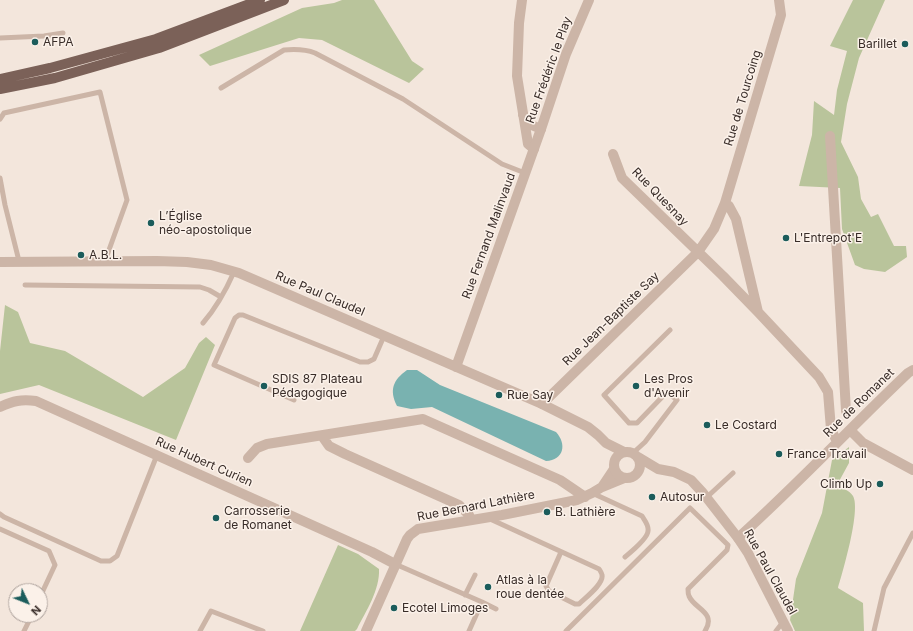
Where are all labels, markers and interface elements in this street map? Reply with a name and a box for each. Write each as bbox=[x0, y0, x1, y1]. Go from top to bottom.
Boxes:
street label: Rue Frédéric le Play bbox=[523, 15, 575, 125]
place label: AFPA bbox=[43, 35, 73, 49]
marker: AFPA bbox=[30, 37, 40, 47]
place label: Barillet bbox=[858, 37, 897, 51]
marker: Barillet bbox=[900, 39, 910, 49]
street label: Rue de Tourcoing bbox=[722, 48, 764, 148]
street label: Rue Quesnay bbox=[629, 165, 691, 229]
street label: Rue Fernand Malinvaud bbox=[459, 171, 519, 301]
place label: L’Église néo-apostolique bbox=[159, 209, 252, 237]
marker: L’Église néo-apostolique bbox=[146, 218, 156, 228]
place label: L'Entrepot'E bbox=[794, 231, 862, 245]
marker: L'Entrepot'E bbox=[781, 233, 791, 243]
place label: A.B.L. bbox=[89, 248, 122, 262]
marker: A.B.L. bbox=[76, 250, 86, 260]
street label: Rue Paul Claudel bbox=[273, 269, 367, 319]
street label: Rue Jean-Baptiste Say bbox=[560, 269, 662, 369]
street label: Rue de Romanet bbox=[821, 366, 897, 440]
place label: SDIS 87 Plateau Pédagogique bbox=[272, 372, 362, 400]
place label: Les Pros d'Avenir bbox=[644, 372, 693, 400]
marker: SDIS 87 Plateau Pédagogique bbox=[259, 381, 269, 391]
marker: Les Pros d'Avenir bbox=[631, 381, 641, 391]
place label: Rue Say bbox=[507, 388, 553, 402]
marker: Rue Say bbox=[494, 390, 504, 400]
place label: Le Costard bbox=[715, 418, 777, 432]
marker: Le Costard bbox=[702, 420, 712, 430]
street label: Rue Hubert Curien bbox=[153, 434, 255, 490]
place label: France Travail bbox=[787, 447, 867, 461]
marker: France Travail bbox=[774, 449, 784, 459]
place label: Climb Up bbox=[820, 477, 872, 491]
marker: Climb Up bbox=[875, 479, 885, 489]
street label: Rue Bernard Lathière bbox=[416, 488, 536, 524]
place label: Autosur bbox=[660, 490, 704, 504]
marker: Autosur bbox=[647, 492, 657, 502]
place label: Carrosserie de Romanet bbox=[224, 504, 292, 532]
place label: B. Lathière bbox=[555, 505, 615, 519]
marker: B. Lathière bbox=[542, 507, 552, 517]
marker: Carrosserie de Romanet bbox=[211, 513, 221, 523]
street label: Rue Paul Claudel bbox=[740, 527, 800, 617]
place label: Atlas à la roue dentée bbox=[496, 573, 564, 601]
marker: Atlas à la roue dentée bbox=[483, 582, 493, 592]
north arrow bbox=[8, 583, 48, 623]
place label: Ecotel Limoges bbox=[402, 601, 488, 615]
text: N bbox=[28, 603, 44, 618]
marker: Ecotel Limoges bbox=[389, 603, 399, 613]

